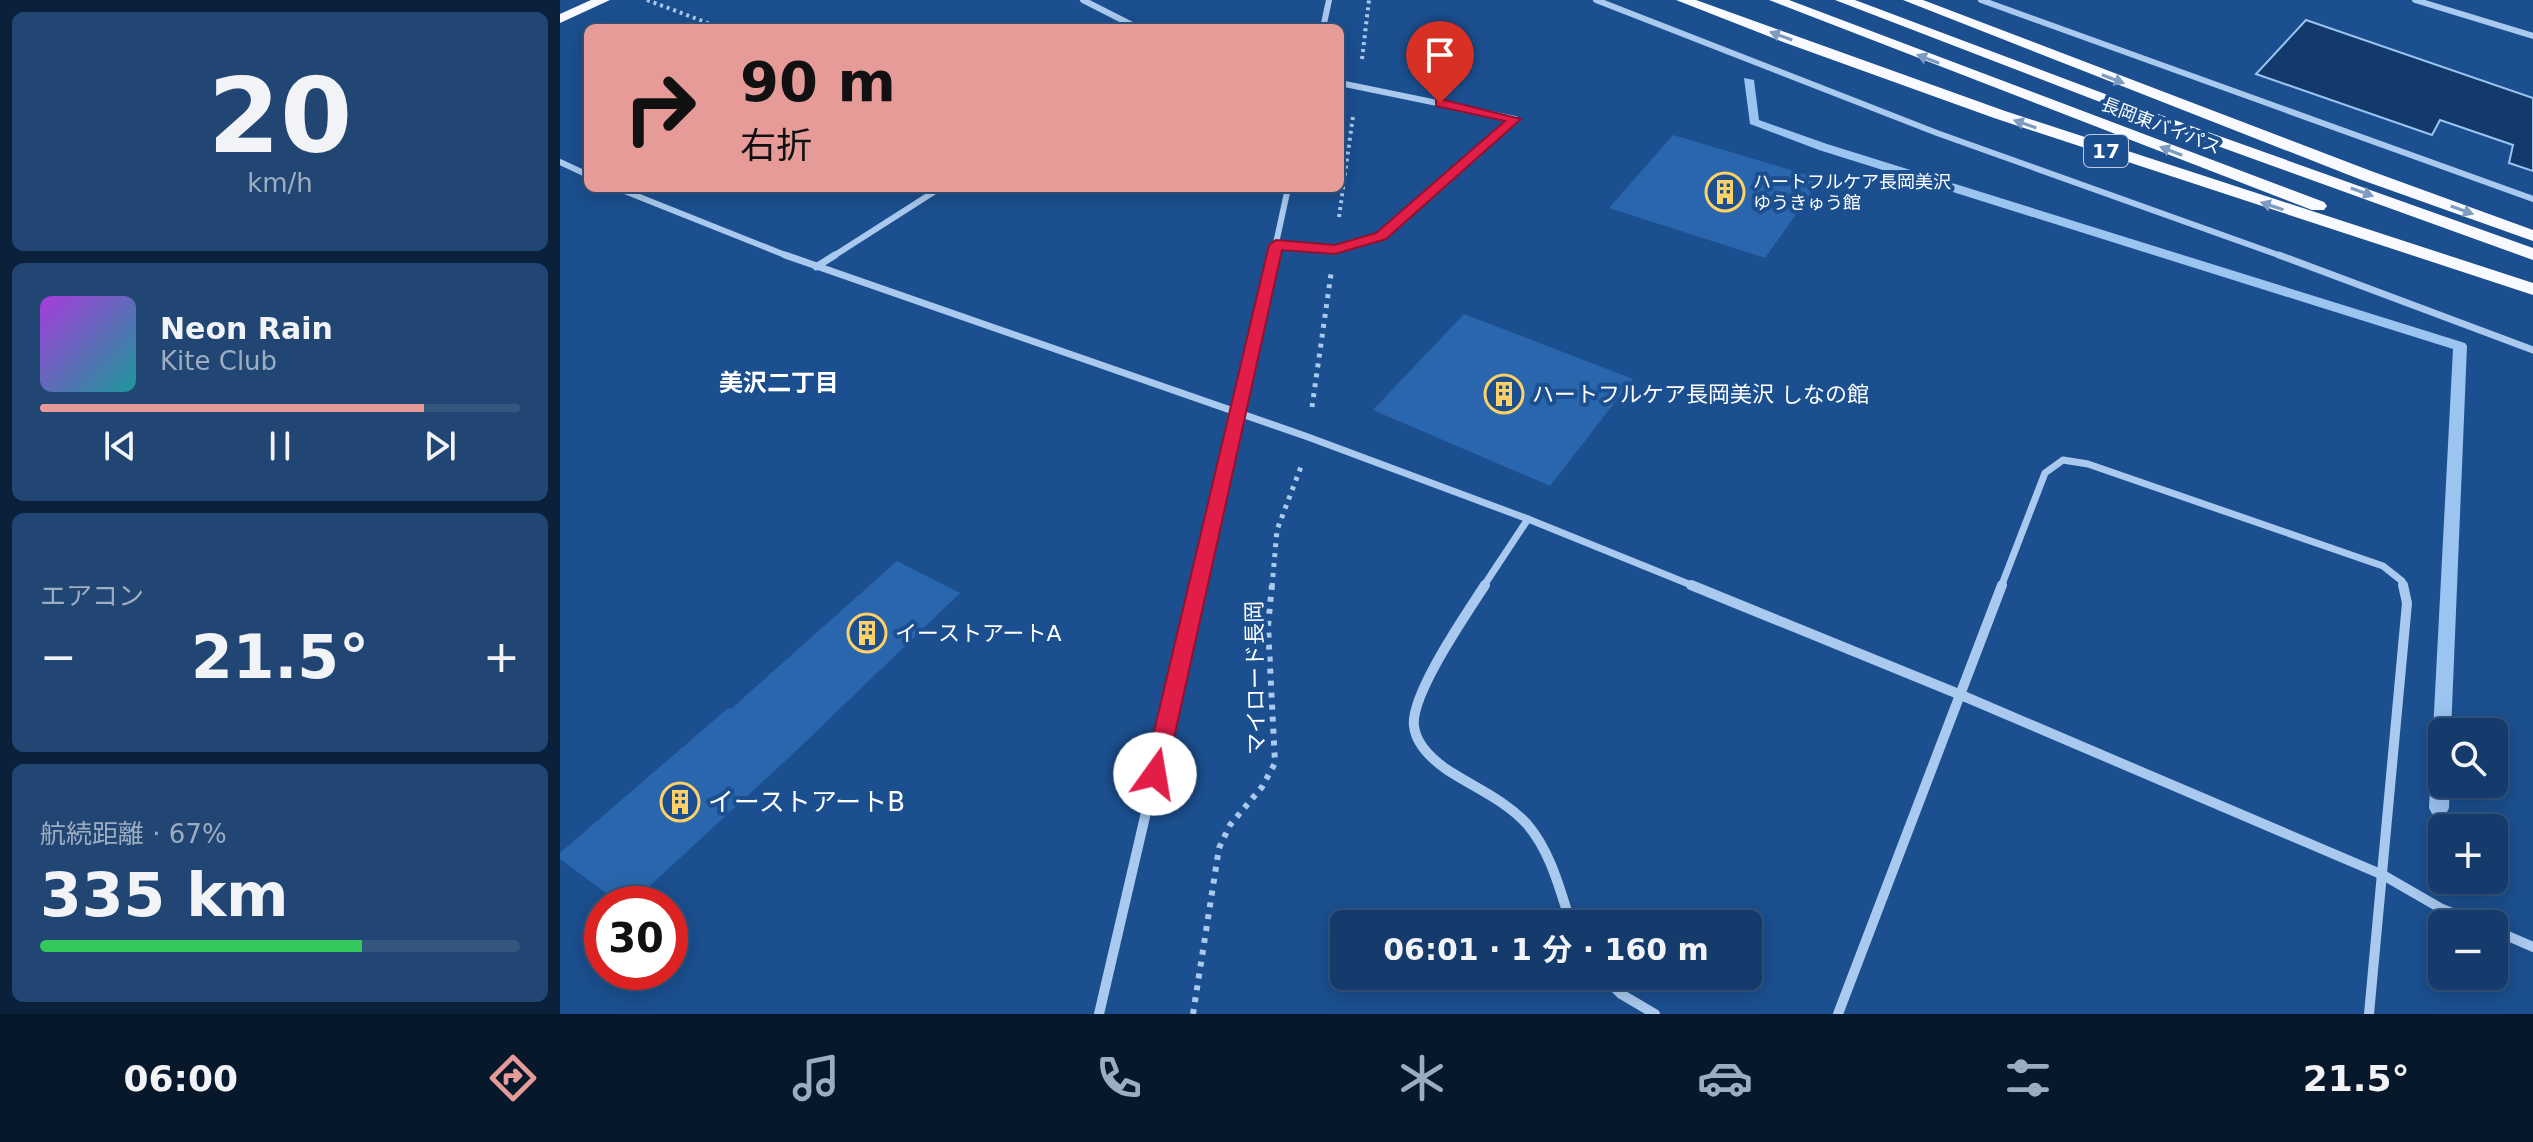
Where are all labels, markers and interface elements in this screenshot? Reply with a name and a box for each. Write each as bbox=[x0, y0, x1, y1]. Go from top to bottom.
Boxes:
pin bbox=[1406, 21, 1474, 103]
one-way arrow bbox=[1768, 29, 1792, 42]
icon: arrive bbox=[1418, 33, 1462, 77]
text: 90 m bbox=[740, 49, 896, 114]
one-way arrow bbox=[1916, 52, 1940, 65]
text: 20 bbox=[208, 55, 352, 177]
icon: right bbox=[608, 56, 712, 160]
one-way arrow bbox=[2101, 73, 2125, 86]
street label: 長岡東バイパス bbox=[2099, 93, 2224, 158]
one-way arrow bbox=[2013, 117, 2037, 129]
text: 右折 bbox=[740, 125, 812, 166]
road number: 17 bbox=[2084, 135, 2128, 167]
one-way arrow bbox=[2159, 144, 2183, 157]
text: km/h bbox=[247, 168, 313, 198]
building icon: ハートフルケア長岡美沢 ゆうきゅう館 bbox=[1704, 171, 1746, 213]
place label: ハートフルケア長岡美沢 ゆうきゅう館 bbox=[1753, 171, 1951, 213]
one-way arrow bbox=[2350, 186, 2374, 199]
one-way arrow bbox=[2260, 199, 2284, 212]
one-way arrow bbox=[2450, 204, 2474, 216]
text: Neon Rain bbox=[160, 311, 333, 346]
text: Kite Club bbox=[160, 346, 277, 376]
district label: 美沢二丁目 bbox=[719, 369, 839, 397]
building icon: ハートフルケア長岡美沢 しなの館 bbox=[1483, 373, 1525, 415]
place label: ハートフルケア長岡美沢 しなの館 bbox=[1532, 382, 1869, 407]
icon: previous bbox=[98, 424, 142, 468]
icon: pause bbox=[258, 424, 302, 468]
icon: next bbox=[418, 424, 462, 468]
text: エアコン bbox=[40, 581, 144, 611]
street label: マイロード長岡 bbox=[1242, 601, 1269, 755]
building icon: イーストアートA bbox=[846, 612, 888, 654]
place label: イーストアートA bbox=[895, 621, 1062, 646]
text: 21.5° bbox=[191, 622, 369, 692]
text: − bbox=[40, 631, 77, 682]
text: + bbox=[483, 631, 520, 682]
map controls bbox=[2428, 718, 2508, 990]
button: search bbox=[2428, 718, 2508, 798]
position arrow bbox=[1113, 732, 1197, 816]
building icon: イーストアートB bbox=[659, 781, 701, 823]
place label: イーストアートB bbox=[708, 787, 905, 817]
button: + bbox=[2428, 814, 2508, 894]
text: 航続距離 · 67% bbox=[40, 819, 227, 849]
text: 335 km bbox=[40, 860, 289, 930]
speed limit sign: 30 bbox=[584, 886, 688, 990]
button: − bbox=[2428, 910, 2508, 990]
text: 06:01 · 1 分 · 160 m bbox=[1383, 932, 1709, 967]
icon: directions bbox=[485, 1050, 541, 1106]
icon: music bbox=[788, 1050, 844, 1106]
icon: phone bbox=[1091, 1050, 1147, 1106]
icon: climate bbox=[1394, 1050, 1450, 1106]
icon: car bbox=[1697, 1050, 1753, 1106]
icon: filters bbox=[2000, 1050, 2056, 1106]
text: 06:00 bbox=[123, 1058, 238, 1099]
text: 21.5° bbox=[2303, 1058, 2409, 1099]

